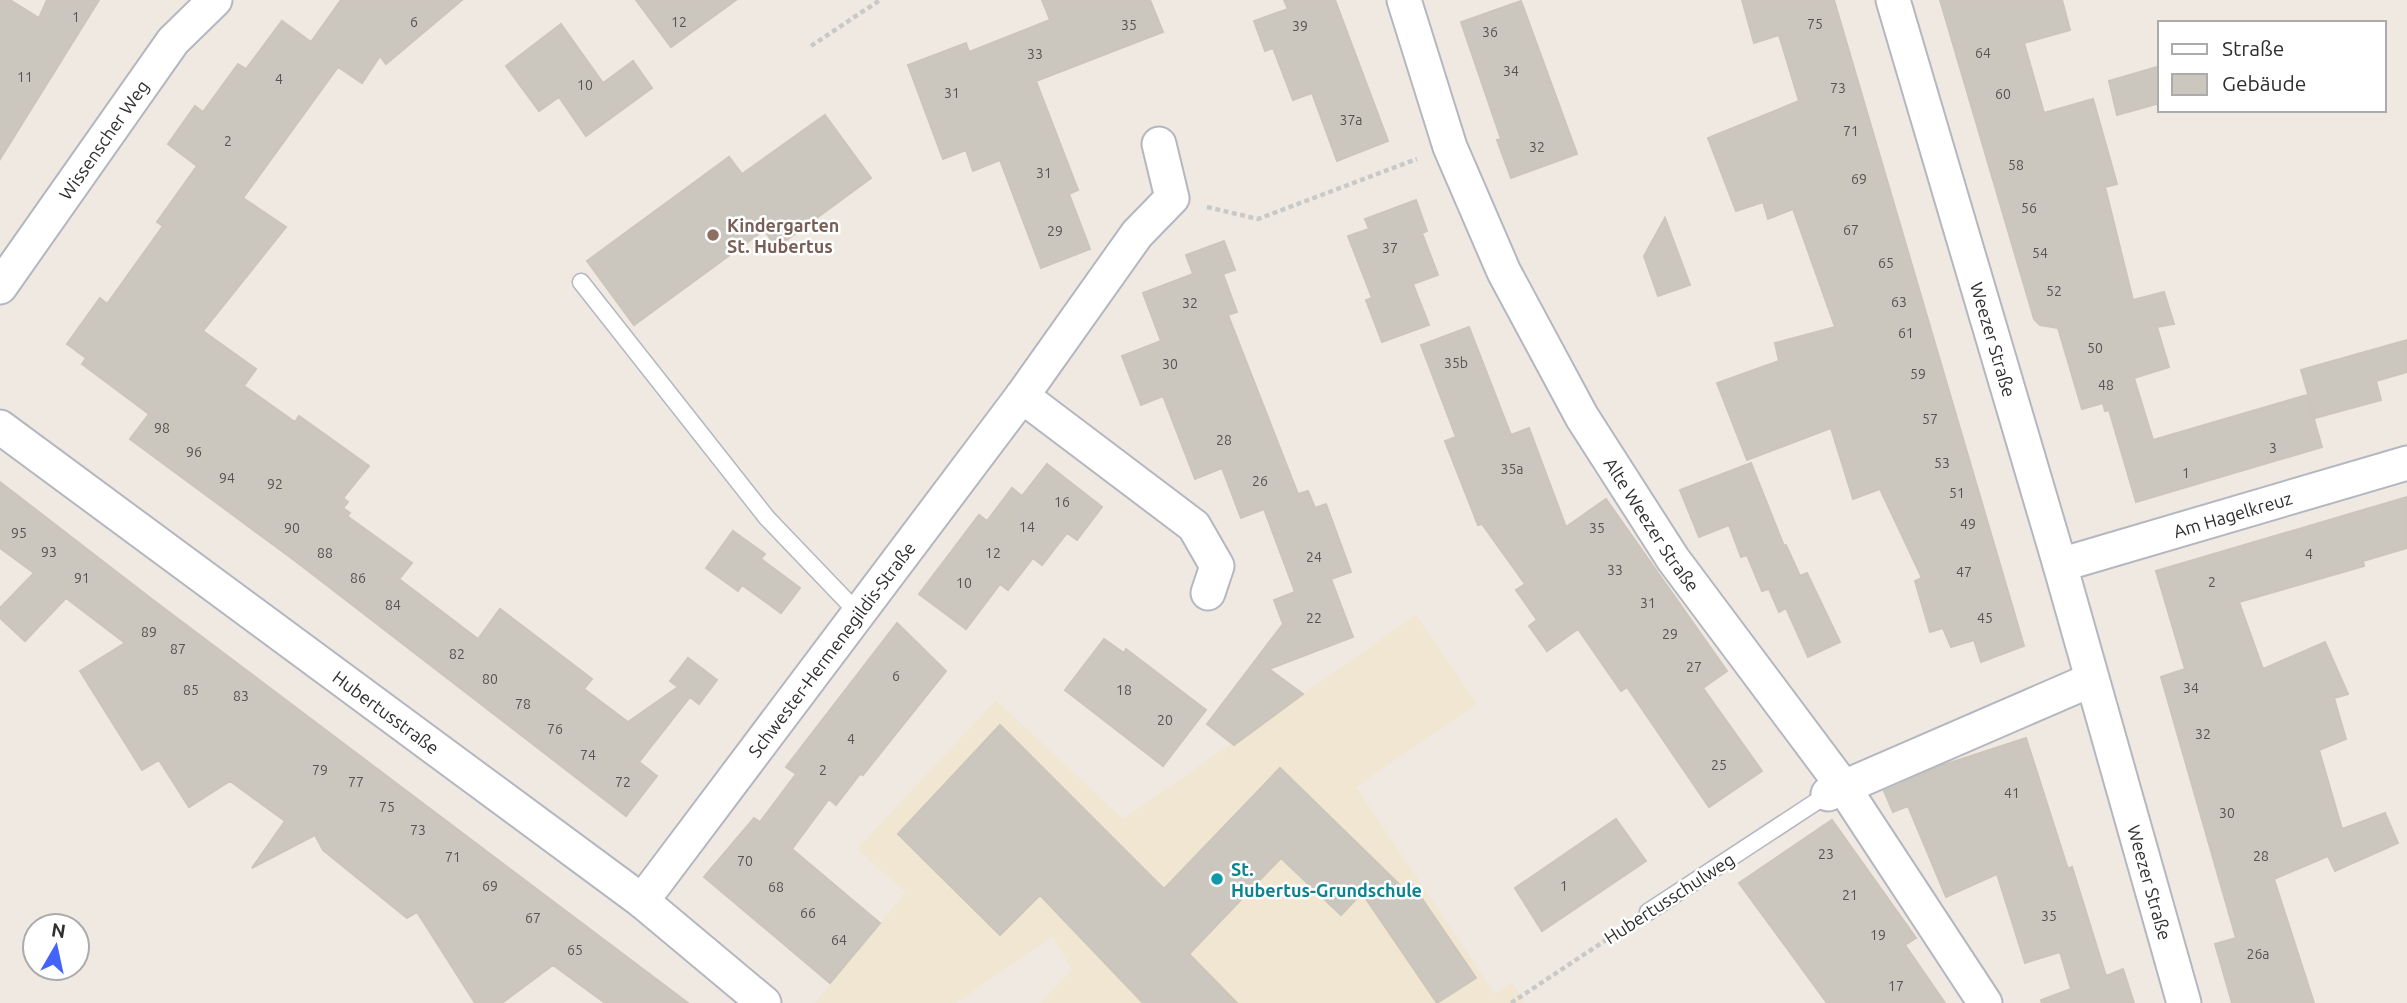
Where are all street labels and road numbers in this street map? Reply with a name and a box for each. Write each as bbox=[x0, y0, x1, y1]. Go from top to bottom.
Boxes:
street label: Wissenscher Weg bbox=[55, 76, 152, 203]
street label: Weezer Straße bbox=[1967, 280, 2020, 399]
street label: Alte Weezer Straße bbox=[1601, 454, 1704, 595]
street label: Am Hagelkreuz bbox=[2171, 487, 2294, 541]
street label: Schwester-Hermenegildis-Straße bbox=[744, 538, 919, 761]
street label: Hubertusstraße bbox=[329, 666, 443, 758]
street label: Weezer Straße bbox=[2124, 823, 2176, 942]
street label: Hubertusschulweg bbox=[1600, 849, 1738, 947]

